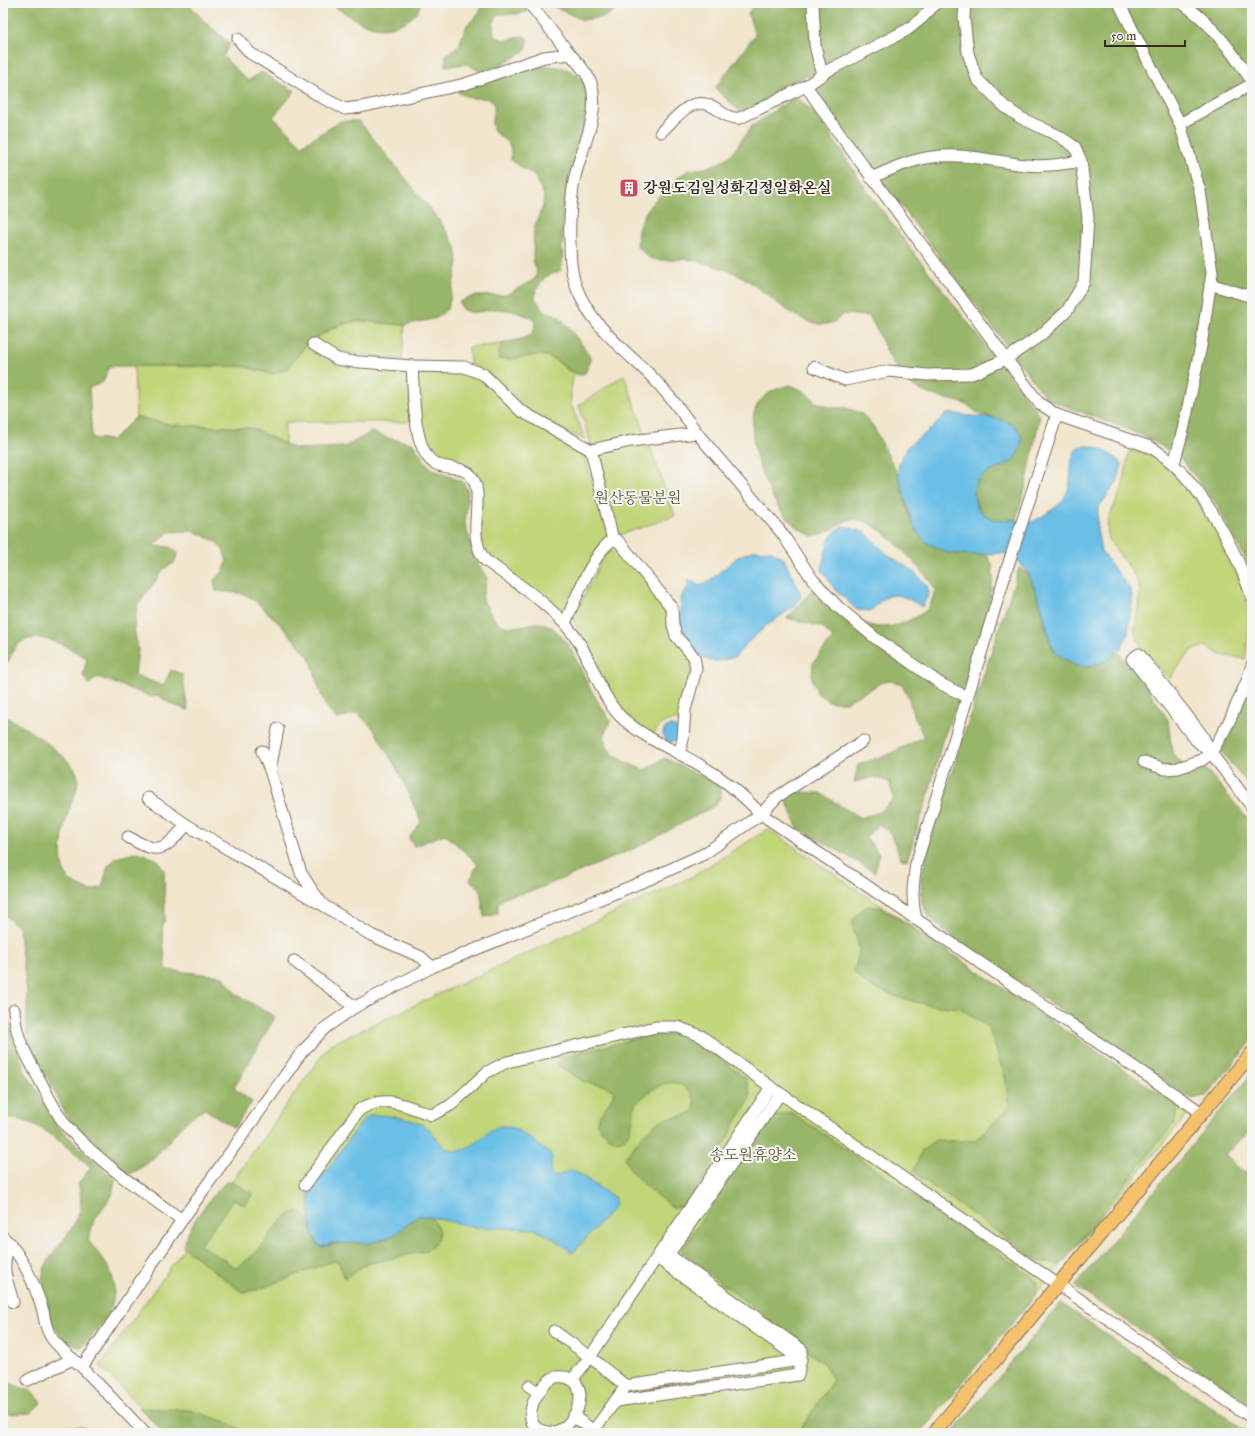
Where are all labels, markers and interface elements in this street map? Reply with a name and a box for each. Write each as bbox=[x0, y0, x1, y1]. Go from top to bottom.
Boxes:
scale bar bbox=[1105, 22, 1185, 48]
text: 50 m bbox=[1111, 29, 1136, 43]
building icon: 강원도김일성화김정일화온실 bbox=[618, 177, 640, 199]
place label: 강원도김일성화김정일화온실 bbox=[643, 179, 831, 197]
park label: 원산동물분원 bbox=[595, 489, 681, 507]
park label: 송도원휴양소 bbox=[710, 1146, 797, 1164]

